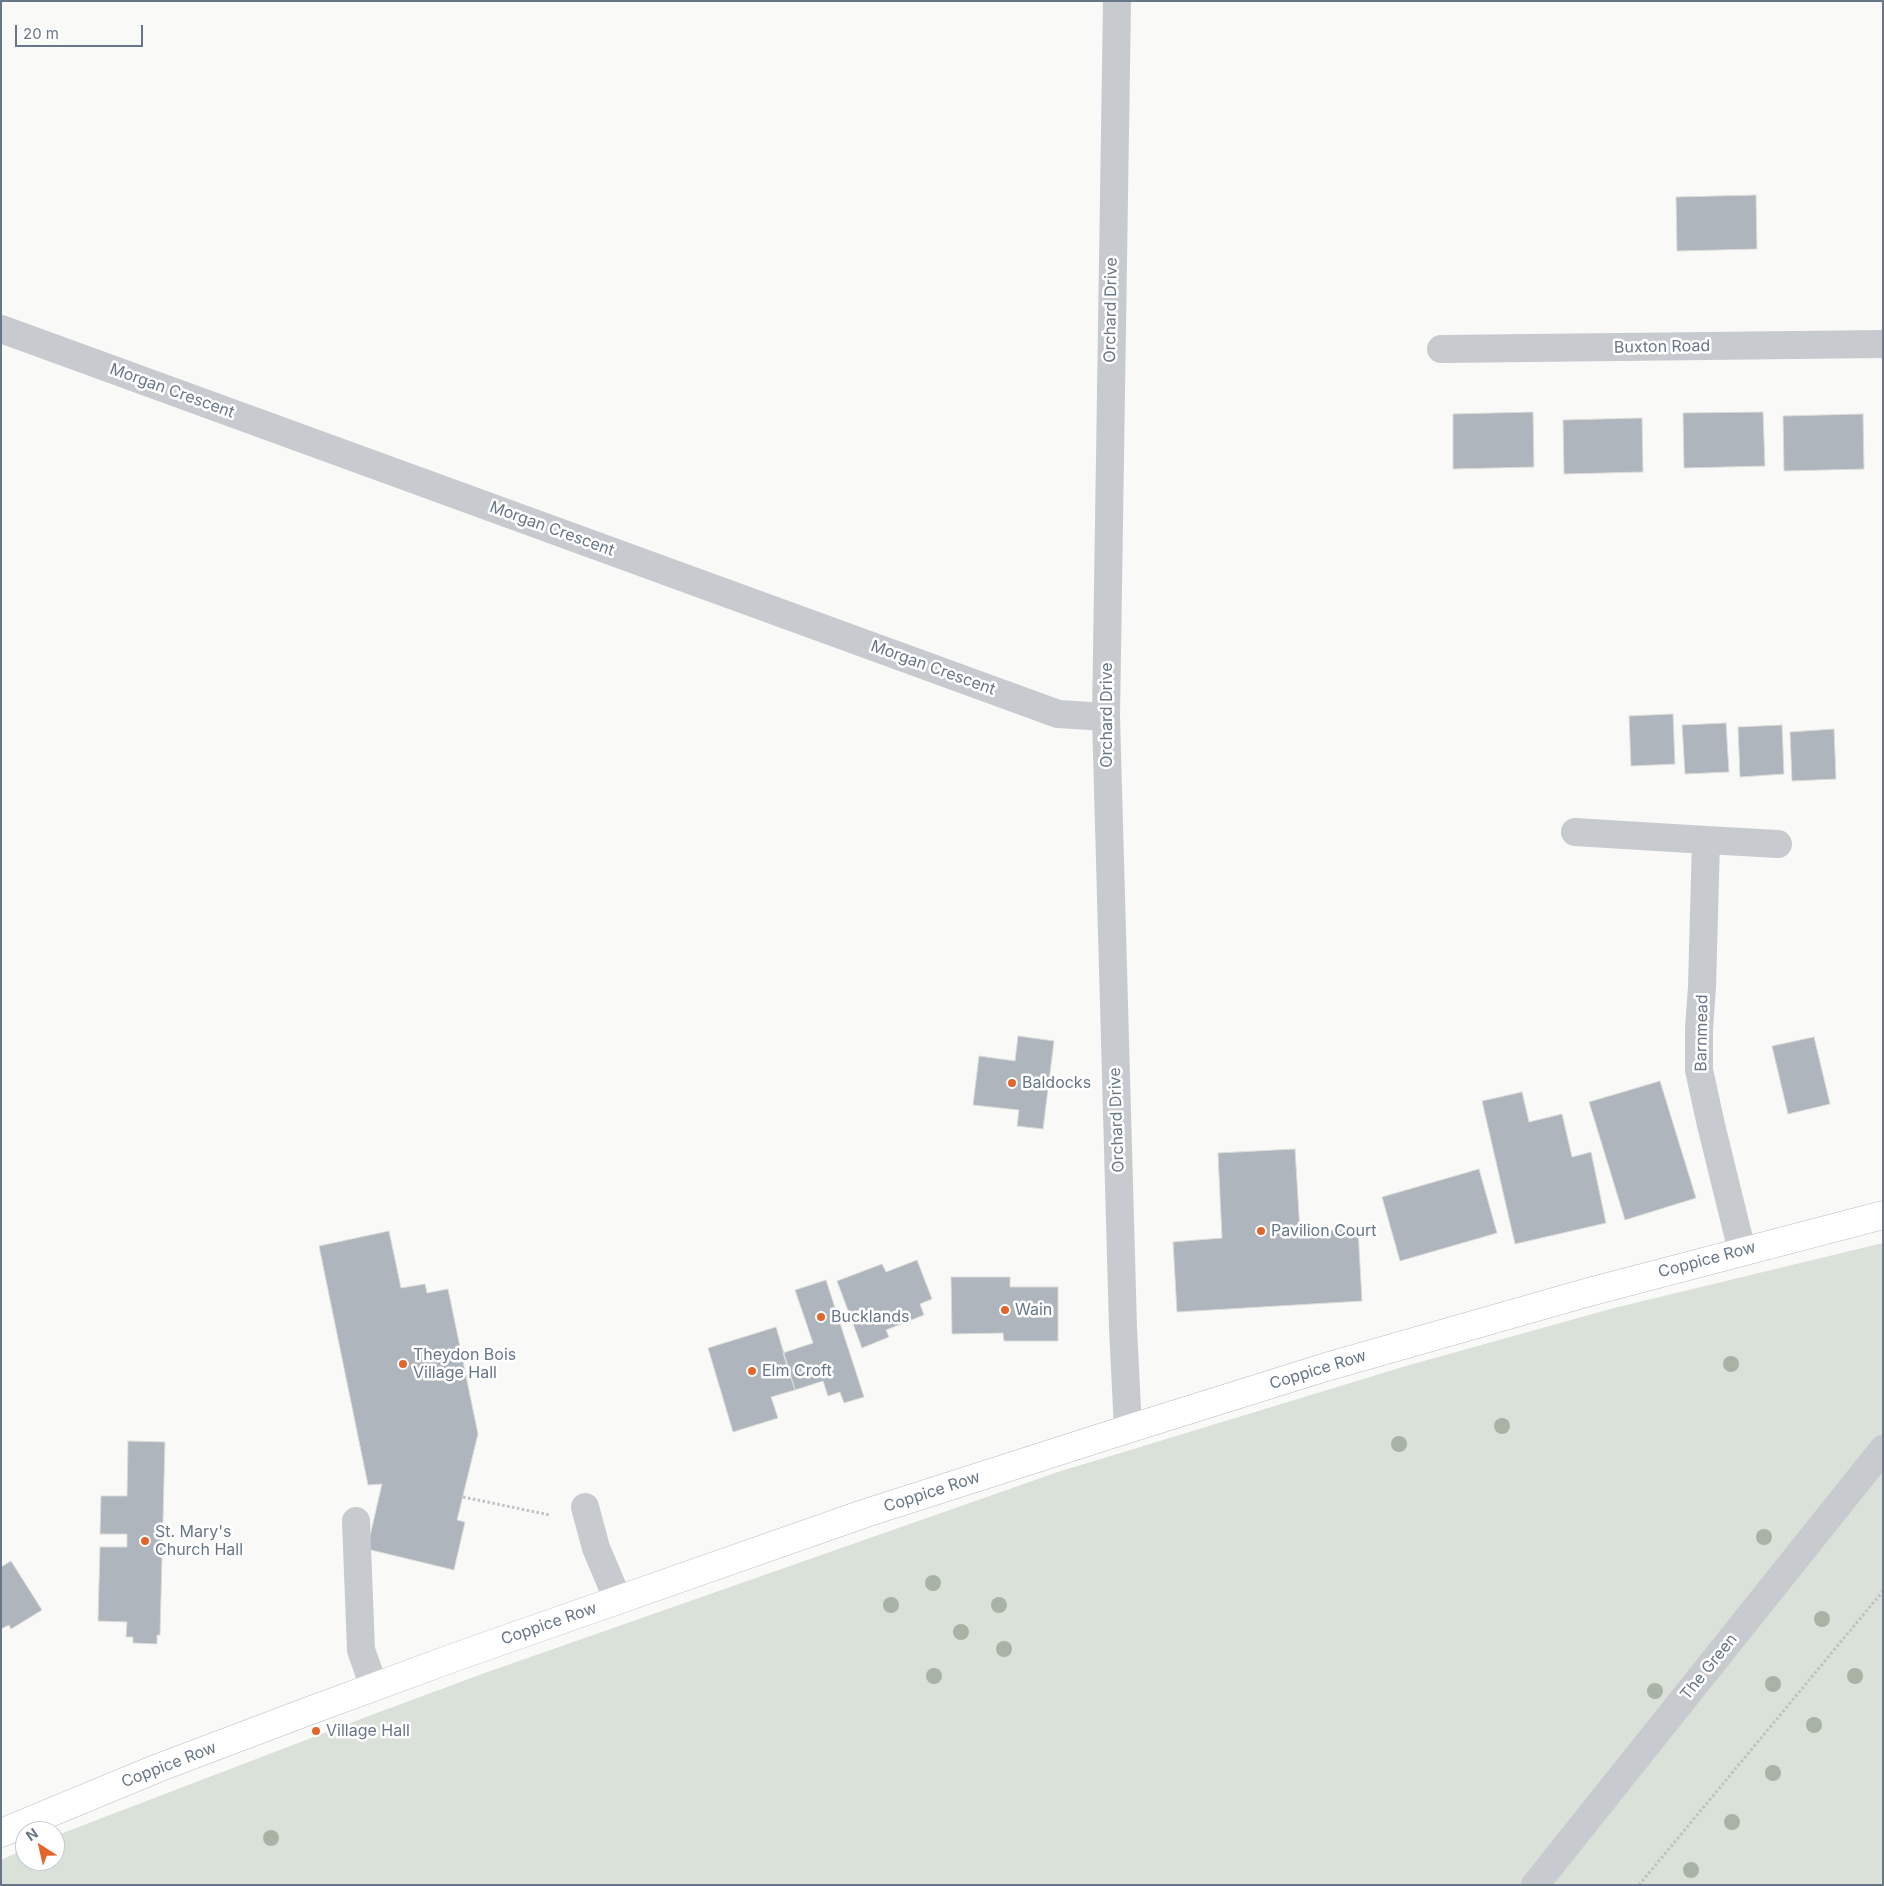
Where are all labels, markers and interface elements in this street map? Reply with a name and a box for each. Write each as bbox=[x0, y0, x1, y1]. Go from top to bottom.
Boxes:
scale bar bbox=[18, 15, 145, 47]
text: 20 m bbox=[23, 24, 59, 43]
street label: Orchard Drive bbox=[1100, 257, 1122, 363]
street label: Buxton Road bbox=[1614, 337, 1710, 357]
street label: Morgan Crescent bbox=[107, 360, 237, 422]
street label: Morgan Crescent bbox=[487, 498, 617, 560]
street label: Morgan Crescent bbox=[868, 637, 998, 699]
street label: Orchard Drive bbox=[1097, 662, 1117, 768]
street label: Barnmead bbox=[1692, 994, 1712, 1072]
street label: Orchard Drive bbox=[1106, 1067, 1128, 1173]
place label: Baldocks bbox=[1022, 1073, 1091, 1093]
marker: Baldocks bbox=[1006, 1077, 1018, 1089]
place label: Pavilion Court bbox=[1271, 1221, 1376, 1241]
marker: Pavilion Court bbox=[1255, 1225, 1267, 1237]
street label: Coppice Row bbox=[1656, 1238, 1758, 1282]
place label: Wain bbox=[1015, 1300, 1052, 1320]
marker: Wain bbox=[999, 1304, 1011, 1316]
place label: Bucklands bbox=[831, 1307, 909, 1327]
marker: Bucklands bbox=[815, 1311, 827, 1323]
place label: Theydon Bois Village Hall bbox=[413, 1345, 516, 1383]
street label: Coppice Row bbox=[1267, 1346, 1369, 1394]
marker: Theydon Bois Village Hall bbox=[397, 1358, 409, 1370]
place label: Elm Croft bbox=[762, 1361, 832, 1381]
marker: Elm Croft bbox=[746, 1365, 758, 1377]
street label: Coppice Row bbox=[881, 1467, 983, 1517]
place label: St. Mary's Church Hall bbox=[155, 1522, 243, 1560]
marker: St. Mary's Church Hall bbox=[139, 1535, 151, 1547]
street label: Coppice Row bbox=[499, 1599, 599, 1649]
street label: The Green bbox=[1677, 1630, 1741, 1704]
place label: Village Hall bbox=[326, 1721, 410, 1741]
marker: Village Hall bbox=[310, 1725, 322, 1737]
street label: Coppice Row bbox=[119, 1738, 219, 1792]
north arrow bbox=[15, 1821, 65, 1871]
text: N bbox=[22, 1824, 41, 1844]

